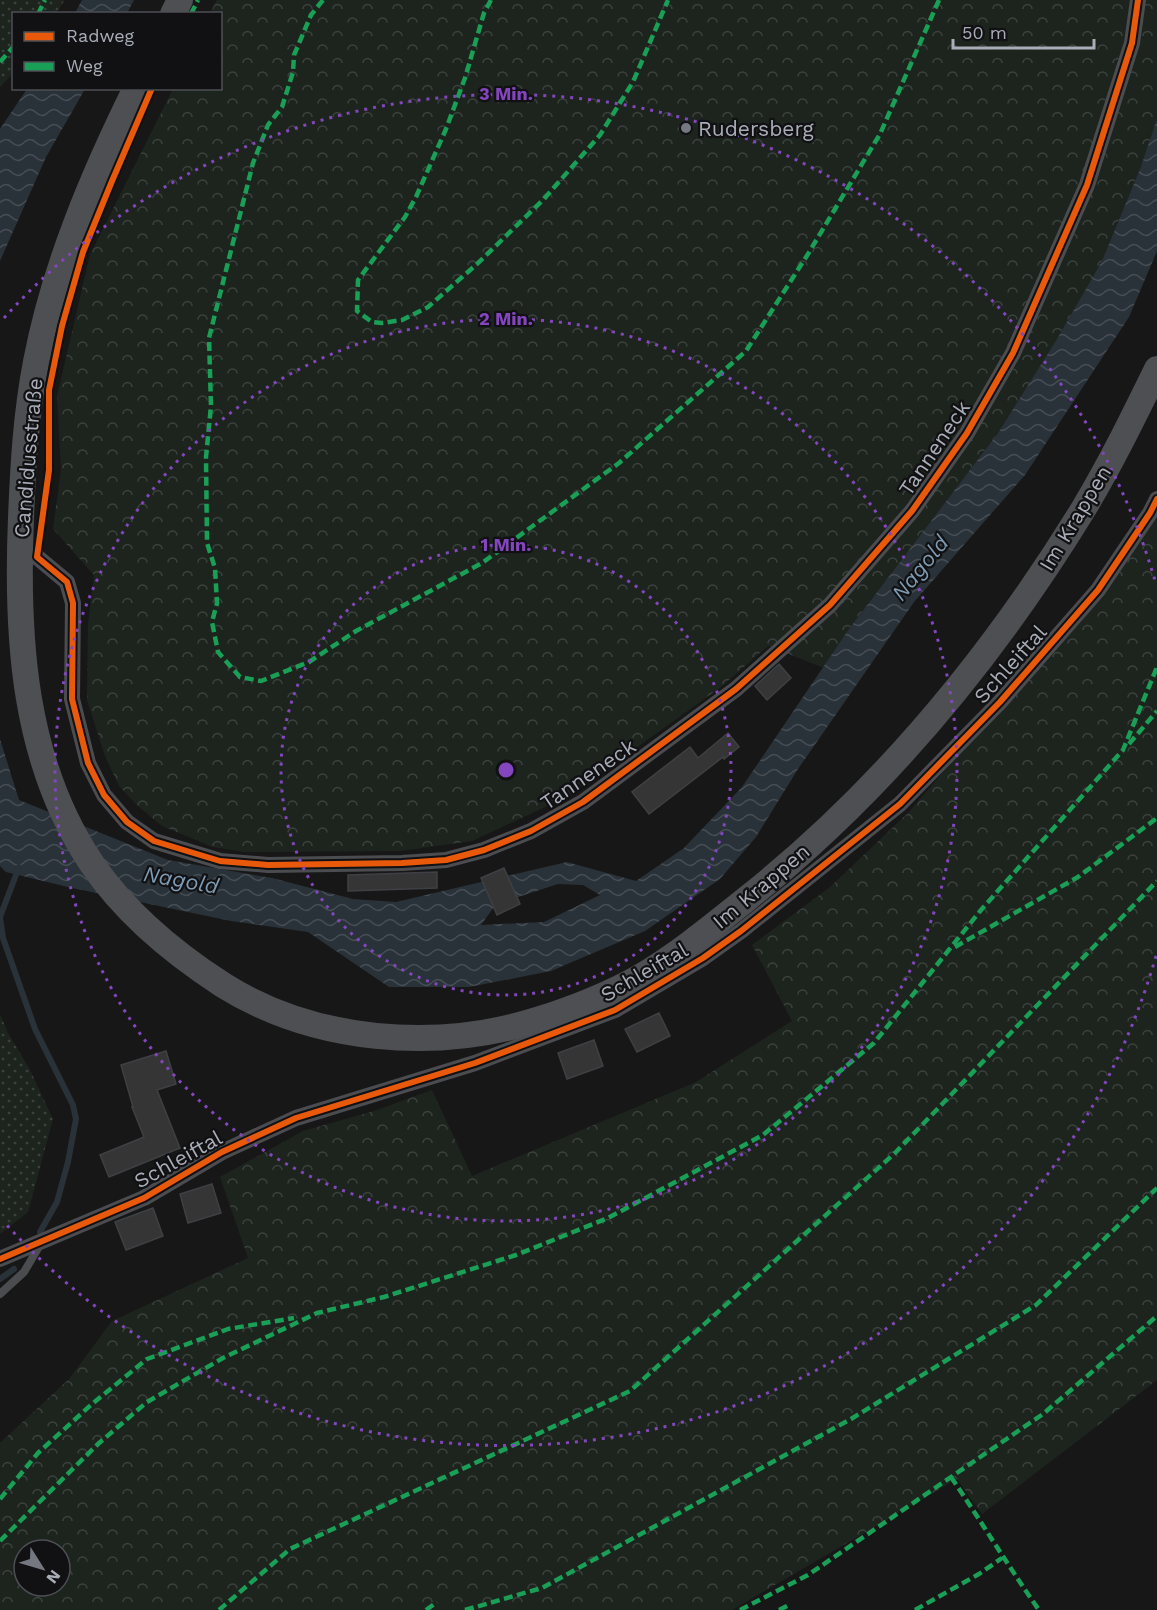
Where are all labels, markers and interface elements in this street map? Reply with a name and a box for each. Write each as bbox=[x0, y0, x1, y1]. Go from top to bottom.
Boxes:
legend bbox=[12, 12, 222, 90]
scale bar bbox=[953, 12, 1094, 50]
text: 50 m bbox=[962, 22, 1007, 43]
text: Radweg bbox=[66, 25, 135, 46]
text: Weg bbox=[66, 55, 103, 76]
text: 3 Min. bbox=[479, 83, 533, 104]
place label: Rudersberg bbox=[698, 116, 814, 141]
marker: Rudersberg bbox=[679, 121, 693, 135]
text: 2 Min. bbox=[479, 308, 533, 329]
street label: Candidusstraße bbox=[9, 377, 47, 539]
street label: Tanneneck bbox=[893, 396, 975, 500]
street label: Im Krappen bbox=[1034, 461, 1116, 575]
water label: Nagold bbox=[886, 530, 954, 605]
text: 1 Min. bbox=[481, 534, 531, 555]
street label: Schleiftal bbox=[968, 619, 1052, 708]
street label: Tanneneck bbox=[536, 733, 640, 815]
centre of rings bbox=[496, 760, 516, 780]
street label: Im Krappen bbox=[708, 838, 814, 934]
water label: Nagold bbox=[142, 861, 222, 899]
street label: Schleiftal bbox=[596, 937, 693, 1007]
street label: Schleiftal bbox=[130, 1124, 227, 1193]
north arrow bbox=[12, 1538, 72, 1598]
text: N bbox=[42, 1566, 65, 1587]

